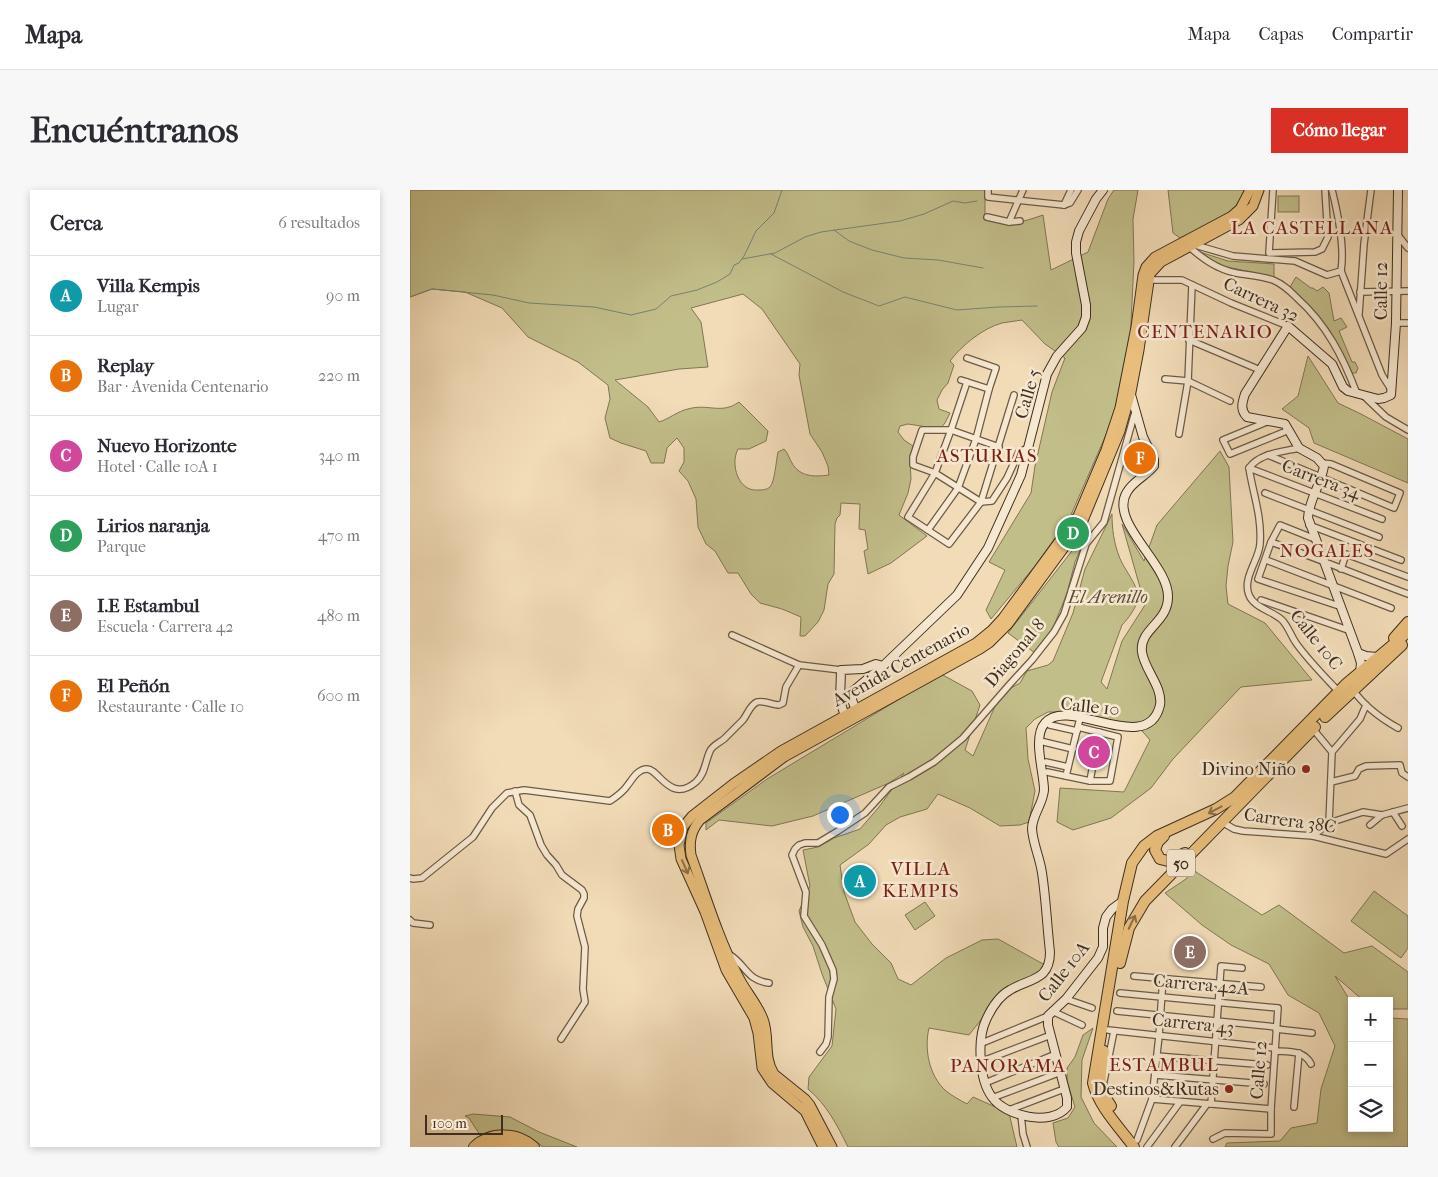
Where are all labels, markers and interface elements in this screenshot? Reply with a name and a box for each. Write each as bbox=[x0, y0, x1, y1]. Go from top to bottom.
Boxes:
text: Mapa bbox=[25, 21, 82, 49]
text: Mapa bbox=[1188, 24, 1230, 45]
text: Capas bbox=[1258, 24, 1304, 45]
text: Compartir bbox=[1332, 24, 1413, 45]
button: Cómo llegar bbox=[1271, 108, 1408, 153]
text: Encuéntranos bbox=[30, 110, 238, 151]
text: Cerca bbox=[50, 211, 102, 235]
text: 6 resultados bbox=[278, 213, 360, 232]
district label: LA CASTELLANA bbox=[1231, 217, 1393, 239]
street label: Calle 12 bbox=[1371, 262, 1392, 320]
street label: Carrera 32 bbox=[1220, 273, 1302, 327]
text: Villa Kempis bbox=[97, 275, 200, 297]
text: A bbox=[61, 286, 71, 305]
text: 90 m bbox=[326, 286, 360, 305]
text: Lugar bbox=[97, 297, 138, 316]
district label: CENTENARIO bbox=[1137, 321, 1273, 343]
text: Replay bbox=[97, 355, 154, 377]
text: B bbox=[61, 366, 71, 385]
text: 220 m bbox=[318, 366, 360, 385]
street label: Calle 5 bbox=[1011, 366, 1045, 421]
text: Bar · Avenida Centenario bbox=[97, 377, 268, 396]
text: Nuevo Horizonte bbox=[97, 435, 237, 457]
pin: F bbox=[1124, 439, 1156, 477]
district label: ASTURIAS bbox=[935, 445, 1038, 467]
text: C bbox=[61, 446, 71, 465]
text: 340 m bbox=[318, 446, 360, 465]
street label: Carrera 34 bbox=[1279, 455, 1364, 505]
text: Hotel · Calle 10A 1 bbox=[97, 457, 218, 476]
pin: D bbox=[1057, 514, 1089, 552]
text: Lirios naranja bbox=[97, 515, 210, 537]
text: D bbox=[60, 526, 72, 545]
text: 470 m bbox=[318, 526, 360, 545]
text: Parque bbox=[97, 537, 146, 556]
district label: NOGALES bbox=[1280, 540, 1374, 562]
park label: El Arenillo bbox=[1067, 587, 1148, 608]
text: I.E Estambul bbox=[97, 595, 199, 617]
text: E bbox=[61, 606, 71, 625]
text: 480 m bbox=[317, 606, 360, 625]
street label: Calle 10C bbox=[1285, 606, 1347, 674]
street label: Diagonal 8 bbox=[980, 615, 1050, 691]
text: Escuela · Carrera 42 bbox=[97, 617, 233, 636]
street label: Avenida Centenario bbox=[828, 619, 973, 712]
text: El Peñón bbox=[97, 675, 170, 697]
text: F bbox=[62, 686, 70, 705]
text: 600 m bbox=[317, 686, 360, 705]
street label: Calle 10 bbox=[1059, 693, 1121, 721]
text: Restaurante · Calle 10 bbox=[97, 697, 244, 716]
pin: C bbox=[1078, 733, 1110, 771]
place label: Divino Niño bbox=[1201, 759, 1296, 780]
marker: Divino Niño bbox=[1300, 763, 1312, 775]
your location bbox=[827, 802, 853, 828]
street label: Carrera 38C bbox=[1243, 804, 1337, 838]
one-way arrow bbox=[1207, 805, 1222, 815]
pin: B bbox=[652, 811, 684, 849]
road number: 50 bbox=[1167, 850, 1195, 876]
district label: VILLA KEMPIS bbox=[882, 858, 960, 902]
one-way arrow bbox=[681, 859, 690, 874]
pin: A bbox=[844, 862, 876, 900]
one-way arrow bbox=[1128, 915, 1137, 930]
pin: E bbox=[1174, 933, 1206, 971]
street label: Calle 10A bbox=[1034, 937, 1094, 1006]
street label: Carrera 42A bbox=[1152, 970, 1250, 1000]
map controls bbox=[1348, 997, 1393, 1132]
button: + bbox=[1348, 997, 1393, 1042]
street label: Carrera 43 bbox=[1151, 1009, 1235, 1039]
street label: Calle 12 bbox=[1246, 1040, 1272, 1100]
button: − bbox=[1348, 1042, 1393, 1087]
district label: ESTAMBUL bbox=[1109, 1054, 1219, 1076]
district label: PANORAMA bbox=[950, 1055, 1066, 1077]
place label: Destinos&Rutas bbox=[1093, 1079, 1219, 1100]
marker: Destinos&Rutas bbox=[1223, 1083, 1235, 1095]
button: layers bbox=[1348, 1087, 1393, 1132]
scale bar bbox=[425, 1112, 502, 1135]
text: 100 m bbox=[432, 1115, 467, 1132]

